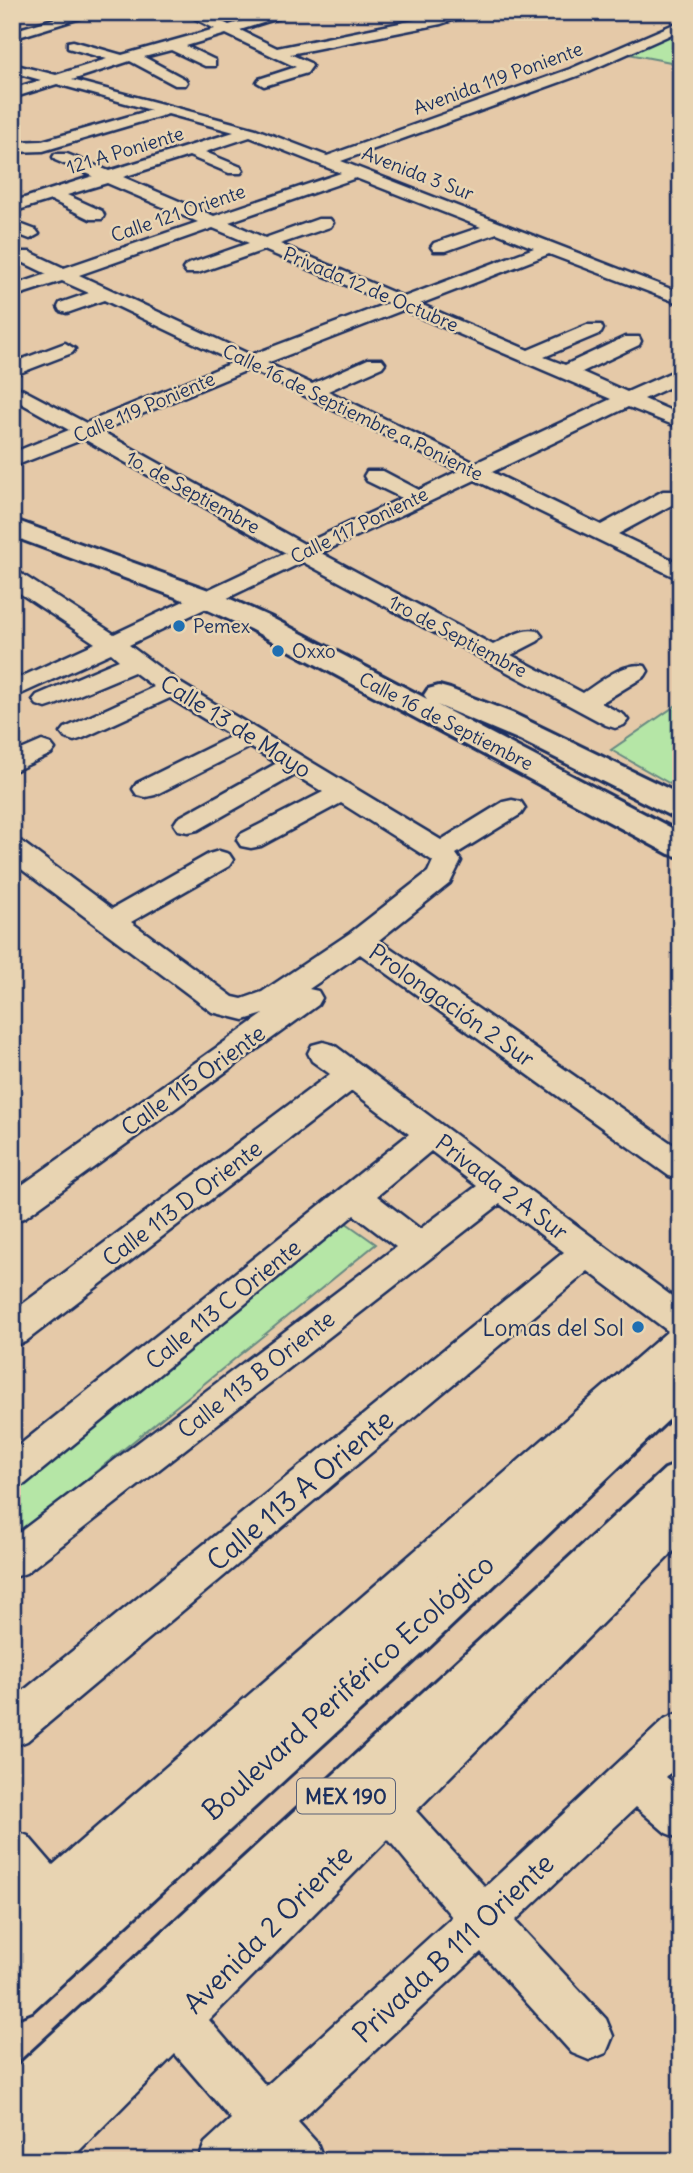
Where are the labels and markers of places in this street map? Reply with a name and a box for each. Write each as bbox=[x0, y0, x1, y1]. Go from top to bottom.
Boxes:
place label: Pemex bbox=[193, 614, 251, 638]
marker: Pemex bbox=[171, 618, 187, 634]
place label: Oxxo bbox=[292, 639, 336, 663]
marker: Oxxo bbox=[270, 643, 286, 659]
place label: Lomas del Sol bbox=[482, 1313, 624, 1342]
marker: Lomas del Sol bbox=[630, 1319, 646, 1335]

